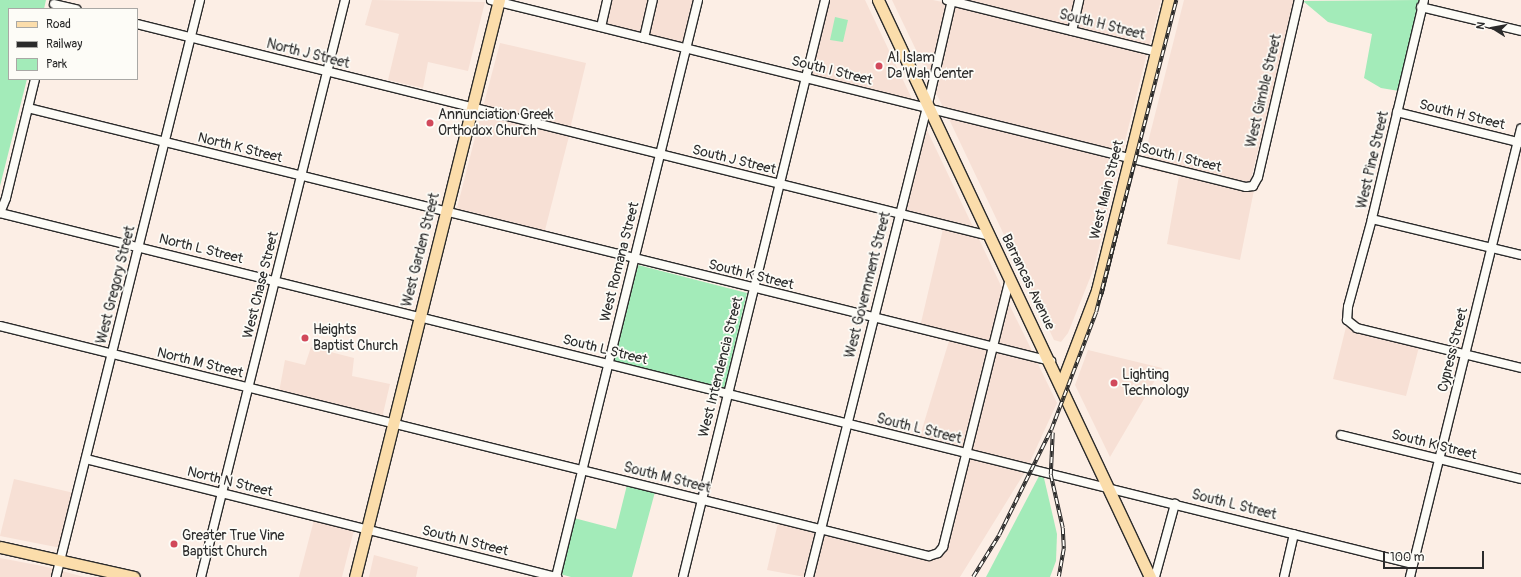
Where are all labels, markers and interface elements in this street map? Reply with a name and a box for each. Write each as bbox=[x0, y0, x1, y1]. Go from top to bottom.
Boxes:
street label: South H Street bbox=[1057, 6, 1147, 44]
legend bbox=[8, 8, 138, 80]
north arrow bbox=[1473, 8, 1513, 48]
text: Road bbox=[46, 17, 71, 32]
text: N bbox=[1474, 21, 1488, 31]
street label: West Gimble Street bbox=[1243, 33, 1285, 149]
street label: North J Street bbox=[265, 36, 351, 72]
text: Railway bbox=[46, 37, 82, 52]
place label: Al Islam Da'Wah Center bbox=[887, 50, 974, 82]
street label: South I Street bbox=[790, 53, 874, 89]
text: Park bbox=[46, 57, 67, 72]
marker: Al Islam Da'Wah Center bbox=[874, 61, 884, 71]
street label: South H Street bbox=[1417, 96, 1507, 134]
place label: Annunciation Greek Orthodox Church bbox=[438, 107, 554, 140]
street label: West Pine Street bbox=[1354, 110, 1392, 210]
marker: Annunciation Greek Orthodox Church bbox=[425, 118, 435, 128]
street label: North K Street bbox=[196, 129, 284, 167]
street label: West Main Street bbox=[1087, 139, 1127, 241]
street label: South I Street bbox=[1139, 140, 1223, 176]
street label: South J Street bbox=[690, 141, 778, 179]
street label: West Garden Street bbox=[399, 191, 443, 309]
street label: West Romana Street bbox=[597, 200, 643, 324]
street label: West Government Street bbox=[842, 210, 894, 360]
street label: West Gregory Street bbox=[93, 224, 139, 346]
street label: North L Street bbox=[157, 230, 245, 268]
street label: West Chase Street bbox=[240, 230, 282, 340]
street label: Barrancas Avenue bbox=[998, 231, 1058, 333]
street label: South K Street bbox=[707, 256, 795, 294]
street label: West Intendencia Street bbox=[695, 295, 747, 439]
street label: Cypress Street bbox=[1434, 306, 1472, 394]
place label: Heights Baptist Church bbox=[313, 322, 398, 354]
street label: South L Street bbox=[561, 331, 649, 369]
marker: Heights Baptist Church bbox=[300, 333, 310, 343]
street label: North M Street bbox=[155, 344, 245, 382]
place label: Lighting Technology bbox=[1122, 367, 1189, 400]
marker: Lighting Technology bbox=[1109, 378, 1119, 388]
street label: South L Street bbox=[875, 410, 963, 448]
street label: South K Street bbox=[1390, 426, 1478, 464]
street label: South M Street bbox=[622, 459, 712, 497]
street label: North N Street bbox=[185, 463, 275, 501]
street label: South L Street bbox=[1190, 486, 1278, 524]
street label: South N Street bbox=[420, 522, 510, 560]
place label: Greater True Vine Baptist Church bbox=[182, 528, 284, 560]
marker: Greater True Vine Baptist Church bbox=[169, 539, 179, 549]
scale bar bbox=[1385, 543, 1486, 569]
text: 100 m bbox=[1390, 550, 1424, 565]

